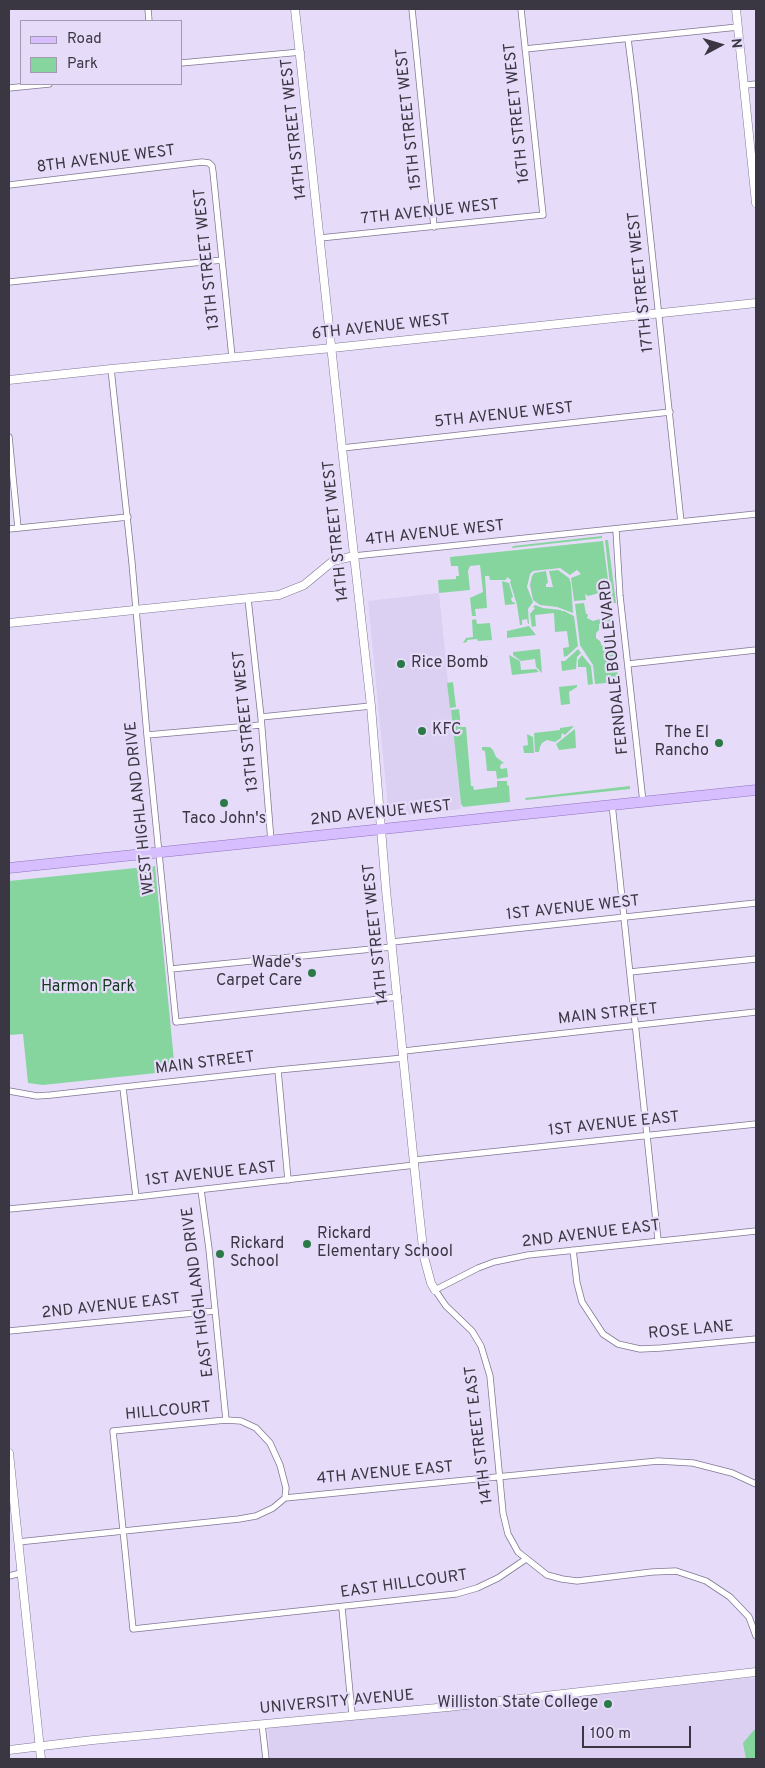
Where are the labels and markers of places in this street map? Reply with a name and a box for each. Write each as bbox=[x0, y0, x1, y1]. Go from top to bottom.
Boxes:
place label: Rice Bomb bbox=[411, 654, 488, 674]
marker: Rice Bomb bbox=[395, 658, 407, 670]
place label: KFC bbox=[432, 721, 461, 741]
place label: The El Rancho bbox=[654, 724, 709, 762]
marker: KFC bbox=[416, 725, 428, 737]
marker: The El Rancho bbox=[713, 737, 725, 749]
marker: Taco John's bbox=[218, 797, 230, 809]
place label: Taco John's bbox=[182, 810, 266, 830]
place label: Wade's Carpet Care bbox=[216, 954, 302, 992]
marker: Wade's Carpet Care bbox=[306, 967, 318, 979]
place label: Rickard Elementary School bbox=[317, 1225, 453, 1263]
place label: Rickard School bbox=[230, 1235, 284, 1273]
marker: Rickard Elementary School bbox=[301, 1238, 313, 1250]
marker: Rickard School bbox=[214, 1248, 226, 1260]
place label: Williston State College bbox=[437, 1694, 598, 1714]
marker: Williston State College bbox=[602, 1698, 614, 1710]

